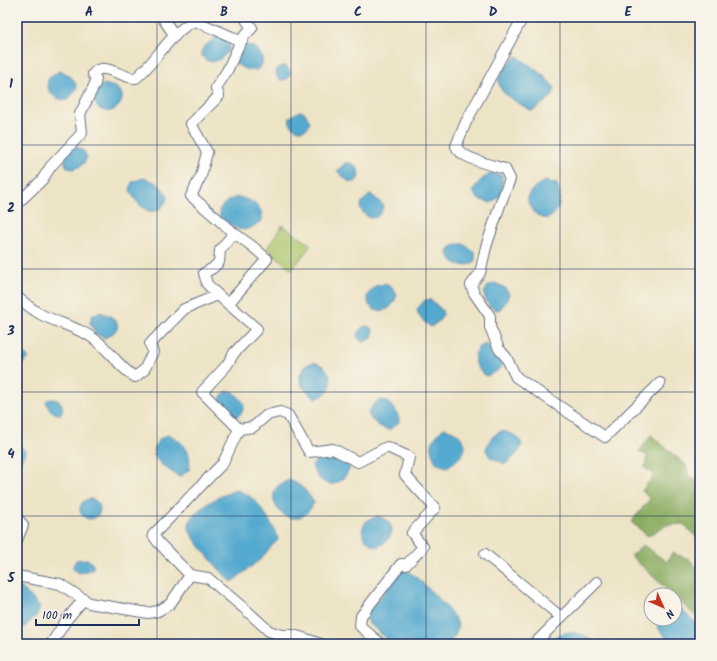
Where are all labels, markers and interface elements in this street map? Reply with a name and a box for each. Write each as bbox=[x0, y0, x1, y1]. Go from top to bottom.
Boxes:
text: A bbox=[85, 2, 93, 23]
text: B bbox=[220, 2, 228, 23]
text: C bbox=[354, 2, 362, 23]
text: D bbox=[489, 2, 498, 23]
text: E bbox=[624, 2, 632, 23]
text: 1 bbox=[9, 74, 13, 95]
text: 2 bbox=[7, 198, 15, 219]
text: 3 bbox=[6, 321, 15, 342]
text: 4 bbox=[7, 444, 15, 465]
text: 5 bbox=[7, 568, 16, 589]
north arrow bbox=[643, 587, 683, 627]
scale bar bbox=[36, 601, 139, 627]
text: N bbox=[661, 605, 678, 622]
text: 100 m bbox=[42, 606, 73, 625]

